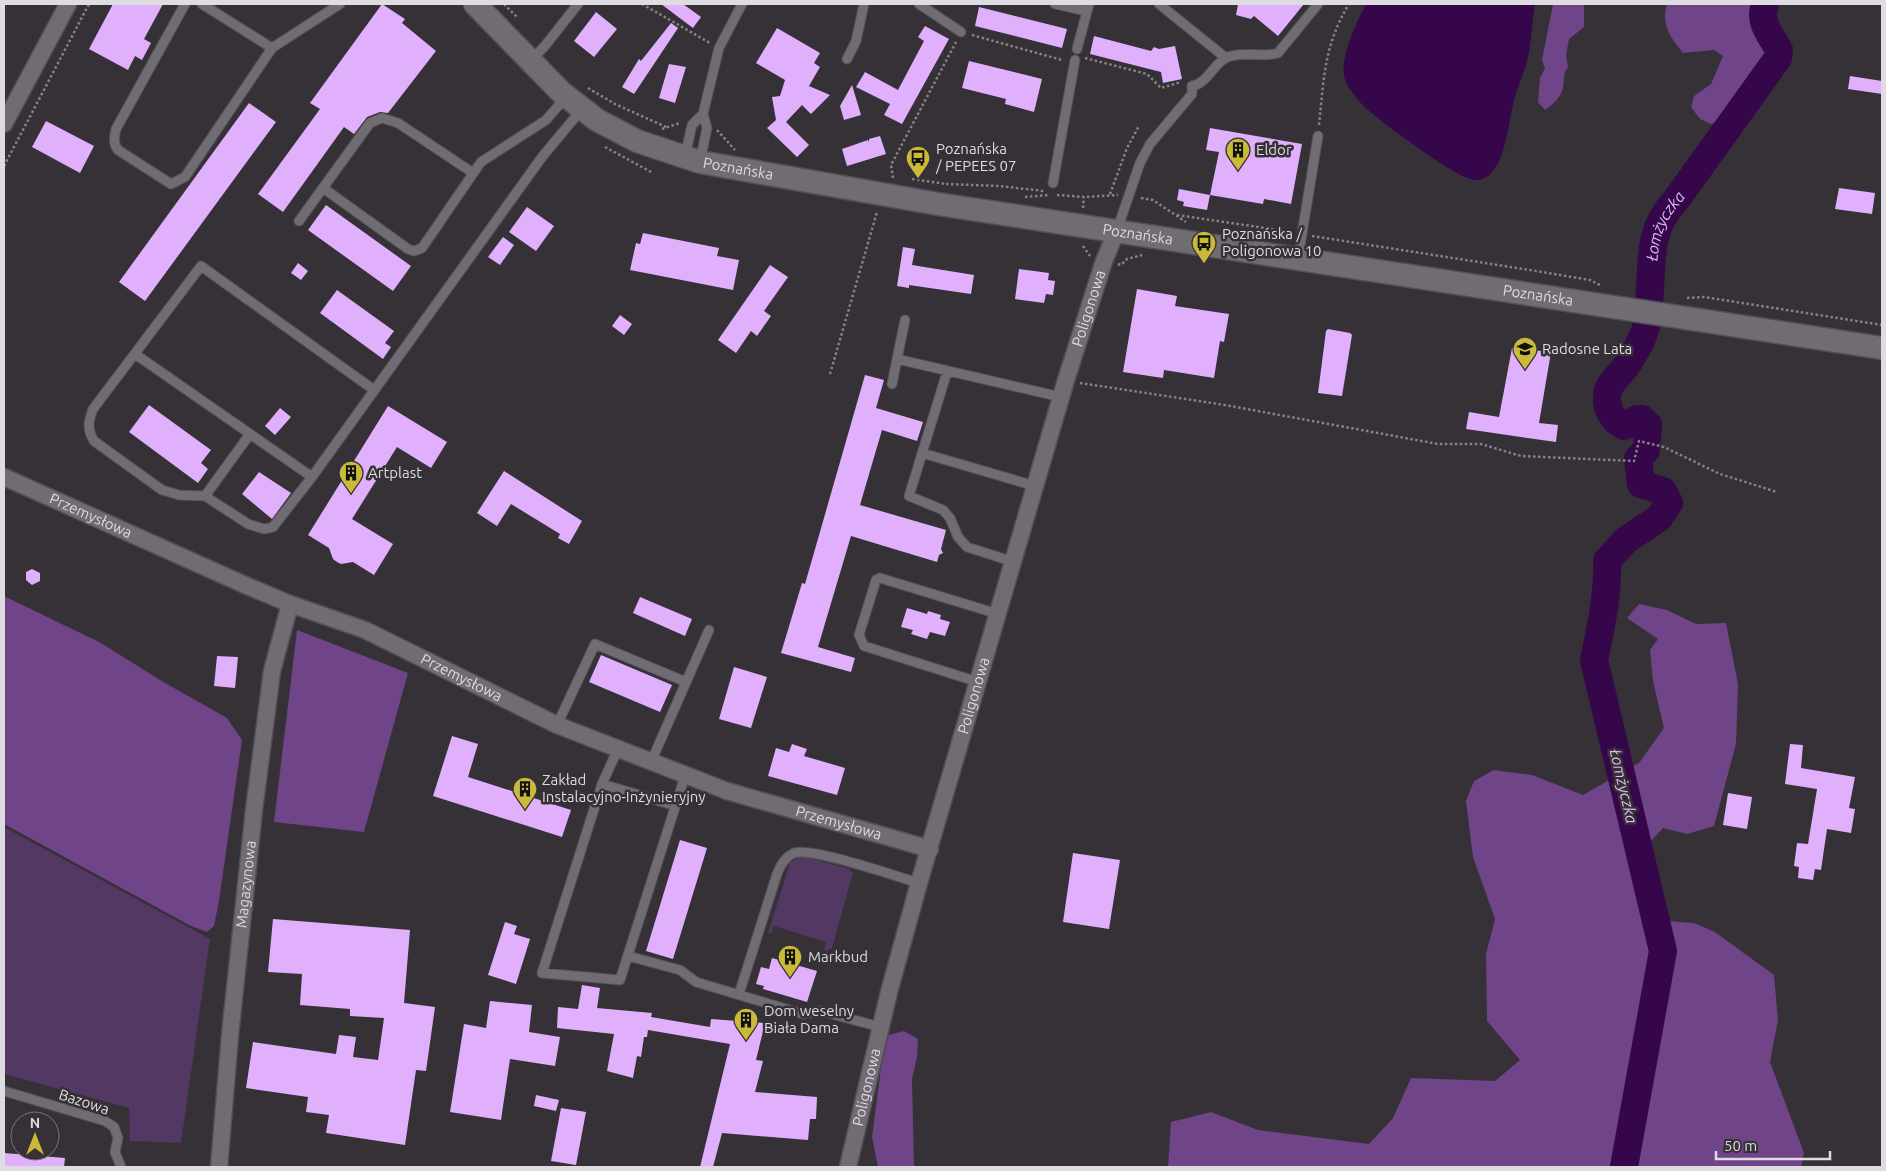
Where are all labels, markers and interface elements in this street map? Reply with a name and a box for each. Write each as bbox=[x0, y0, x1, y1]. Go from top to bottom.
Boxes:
building icon: Eldor bbox=[1225, 137, 1251, 171]
place label: Poznańska / PEPEES 07 bbox=[935, 140, 1016, 174]
place label: Eldor bbox=[1256, 141, 1292, 158]
bus stop icon: Poznańska / PEPEES 07 bbox=[905, 145, 931, 179]
street label: Poznańska bbox=[702, 154, 775, 183]
water label: Łomżyczka bbox=[1642, 188, 1689, 262]
street label: Poznańska bbox=[1101, 220, 1174, 248]
place label: Poznańska / Poligonowa 10 bbox=[1222, 225, 1322, 259]
bus stop icon: Poznańska / Poligonowa 10 bbox=[1191, 230, 1217, 264]
street label: Poligonowa bbox=[1068, 268, 1109, 349]
street label: Poznańska bbox=[1502, 281, 1575, 309]
school or university icon: Radosne Lata bbox=[1512, 336, 1538, 370]
place label: Radosne Lata bbox=[1542, 340, 1632, 357]
building icon: Artplast bbox=[338, 460, 364, 494]
place label: Artplast bbox=[368, 464, 422, 481]
street label: Przemysłowa bbox=[47, 490, 135, 541]
street label: Przemysłowa bbox=[418, 650, 505, 705]
street label: Poligonowa bbox=[954, 655, 993, 736]
water label: Łomżyczka bbox=[1607, 747, 1641, 825]
place label: Zakład Instalacyjno-Inżynieryjny bbox=[542, 771, 706, 805]
building icon: Zakład Instalacyjno-Inżynieryjny bbox=[512, 776, 538, 810]
street label: Przemysłowa bbox=[794, 802, 884, 843]
street label: Magazynowa bbox=[232, 840, 259, 929]
building icon: Markbud bbox=[777, 944, 803, 978]
place label: Markbud bbox=[808, 948, 868, 965]
place label: Dom weselny Biała Dama bbox=[764, 1002, 854, 1036]
building icon: Dom weselny Biała Dama bbox=[733, 1007, 759, 1041]
street label: Poligonowa bbox=[849, 1046, 884, 1128]
street label: Bazowa bbox=[57, 1085, 112, 1118]
north arrow bbox=[10, 1111, 60, 1161]
text: N bbox=[30, 1115, 40, 1131]
scale bar bbox=[1716, 1128, 1830, 1160]
text: 50 m bbox=[1724, 1137, 1757, 1154]

